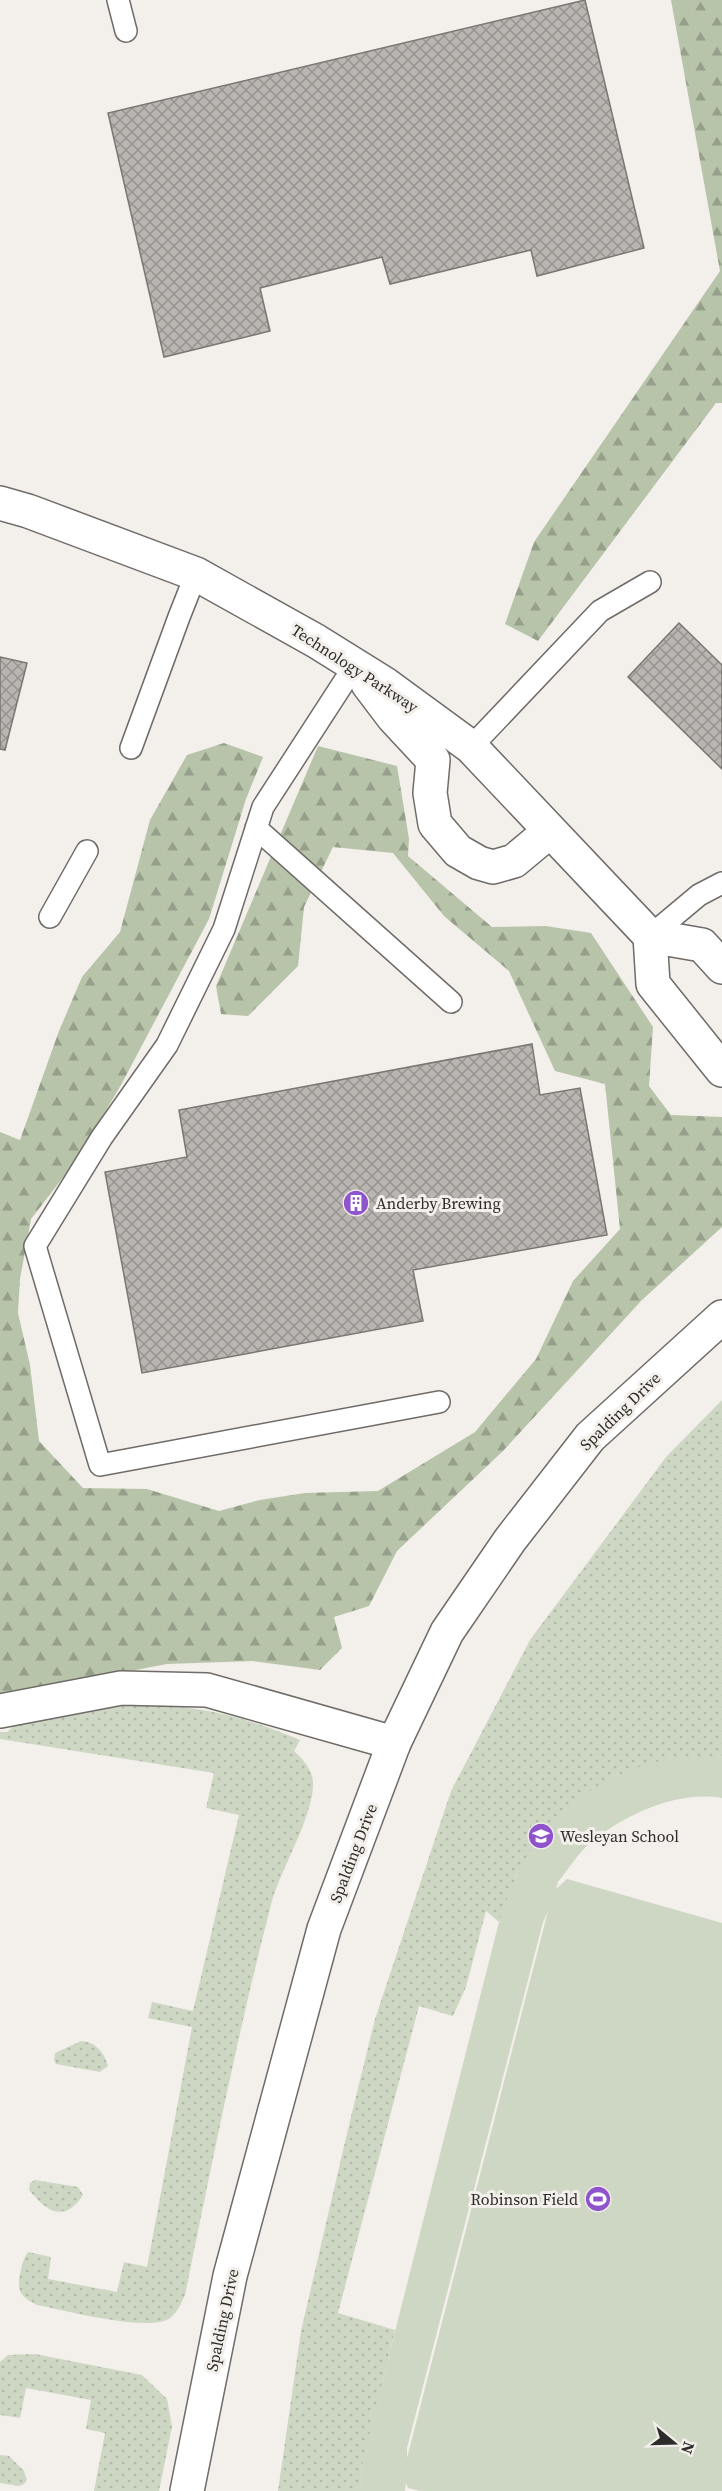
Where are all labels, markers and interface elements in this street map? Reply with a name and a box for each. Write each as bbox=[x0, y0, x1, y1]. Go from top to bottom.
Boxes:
street label: Technology Parkway bbox=[287, 619, 423, 718]
building icon: Anderby Brewing bbox=[341, 1188, 371, 1218]
place label: Anderby Brewing bbox=[376, 1192, 501, 1214]
street label: Spalding Drive bbox=[575, 1367, 665, 1455]
street label: Spalding Drive bbox=[324, 1800, 382, 1906]
school or university icon: Wesleyan School bbox=[526, 1821, 556, 1851]
place label: Wesleyan School bbox=[560, 1825, 679, 1847]
sports icon: Robinson Field bbox=[583, 2184, 613, 2214]
place label: Robinson Field bbox=[471, 2188, 578, 2210]
street label: Spalding Drive bbox=[200, 2267, 244, 2373]
north arrow bbox=[644, 2413, 704, 2473]
text: N bbox=[676, 2439, 700, 2457]

